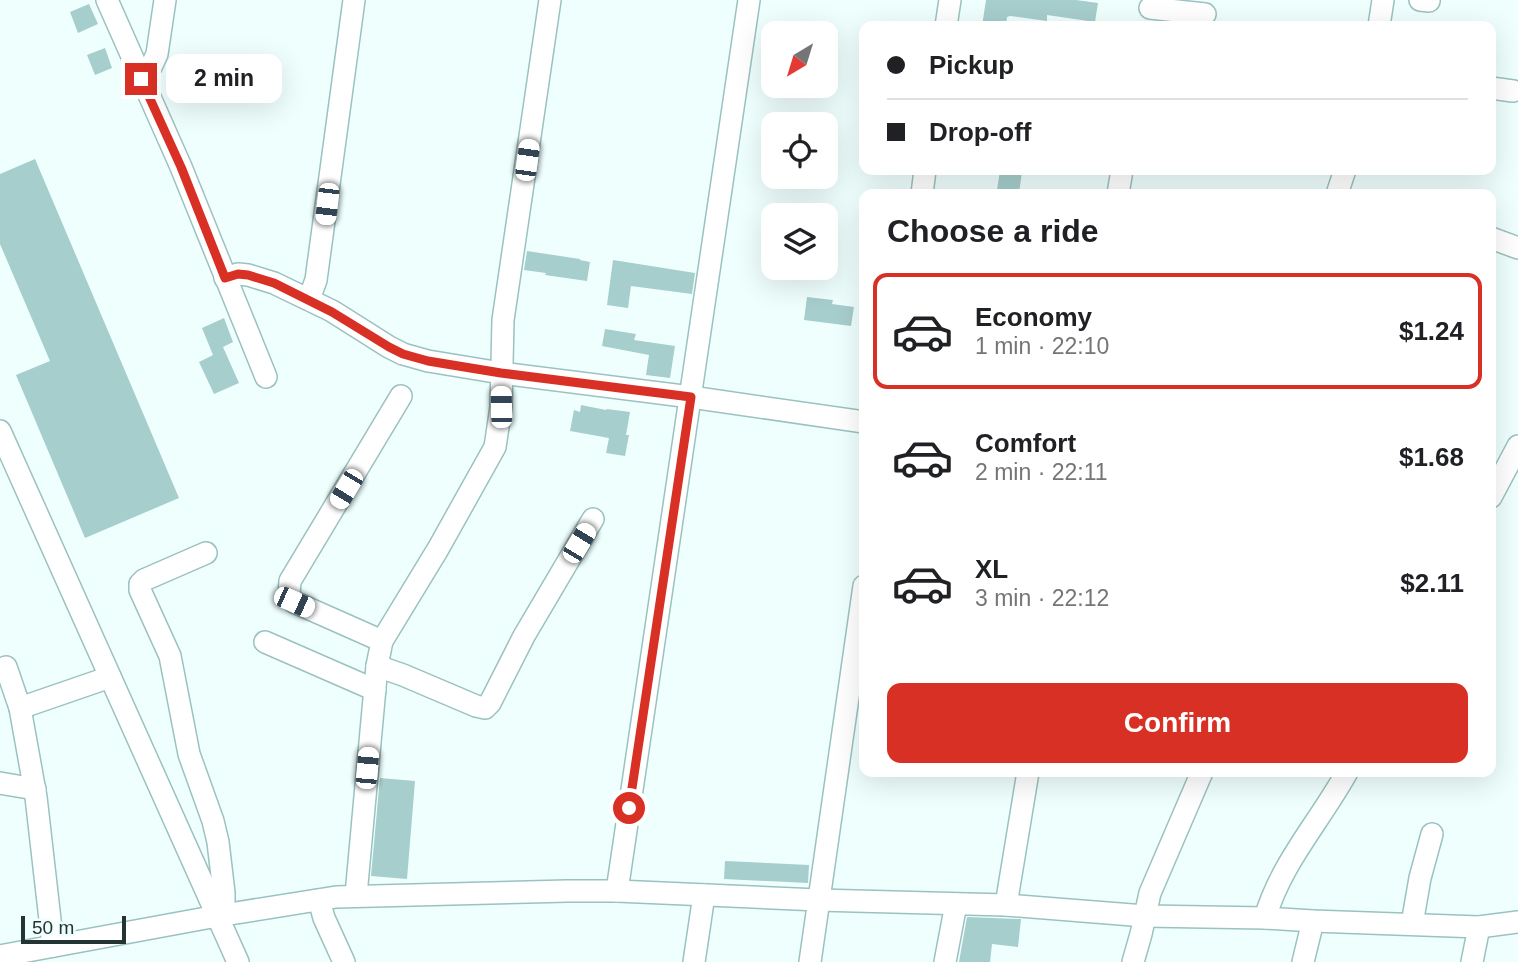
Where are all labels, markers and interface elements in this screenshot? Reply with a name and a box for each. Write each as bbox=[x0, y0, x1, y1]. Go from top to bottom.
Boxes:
north arrow bbox=[761, 21, 838, 98]
map controls bbox=[761, 21, 838, 280]
text: Pickup bbox=[929, 50, 1014, 80]
callout: 2 min bbox=[166, 55, 281, 104]
route end bbox=[125, 63, 157, 95]
text: 2 min bbox=[194, 65, 254, 91]
button: locate bbox=[761, 112, 838, 189]
text: Drop-off bbox=[929, 117, 1032, 147]
car bbox=[514, 138, 541, 182]
car bbox=[315, 182, 340, 226]
button: layers bbox=[761, 203, 838, 280]
text: Choose a ride bbox=[887, 213, 1099, 249]
icon: car bbox=[891, 300, 954, 363]
text: Economy bbox=[975, 302, 1092, 332]
text: $1.24 bbox=[1399, 316, 1464, 346]
text: 1 min · 22:10 bbox=[975, 333, 1109, 359]
car bbox=[491, 386, 512, 428]
icon: car bbox=[891, 426, 954, 489]
text: Comfort bbox=[975, 428, 1076, 458]
text: $1.68 bbox=[1399, 442, 1464, 472]
text: 2 min · 22:11 bbox=[975, 459, 1108, 485]
car bbox=[327, 466, 366, 512]
car bbox=[560, 520, 599, 566]
icon: car bbox=[891, 552, 954, 615]
text: XL bbox=[975, 554, 1008, 584]
text: $2.11 bbox=[1400, 568, 1464, 598]
car bbox=[271, 584, 318, 620]
text: 3 min · 22:12 bbox=[975, 585, 1109, 611]
button: Confirm bbox=[887, 683, 1468, 763]
car bbox=[355, 746, 380, 790]
route start bbox=[613, 792, 645, 824]
scale bar bbox=[21, 913, 126, 945]
text: 50 m bbox=[32, 917, 74, 938]

